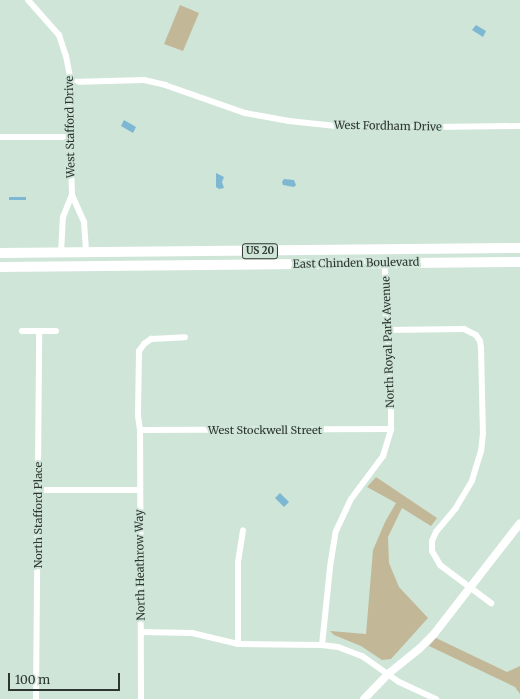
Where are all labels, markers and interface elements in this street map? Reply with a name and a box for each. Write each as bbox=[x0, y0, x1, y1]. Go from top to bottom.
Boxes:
street label: West Stafford Drive bbox=[63, 76, 77, 178]
street label: West Fordham Drive bbox=[334, 118, 442, 134]
road number: US 20 bbox=[241, 243, 279, 259]
street label: East Chinden Boulevard bbox=[293, 255, 419, 271]
street label: North Royal Park Avenue bbox=[379, 276, 397, 408]
street label: West Stockwell Street bbox=[208, 423, 322, 437]
street label: North Stafford Place bbox=[31, 462, 45, 568]
street label: North Heathrow Way bbox=[132, 509, 148, 621]
scale bar bbox=[10, 665, 122, 691]
text: 100 m bbox=[15, 672, 50, 687]

